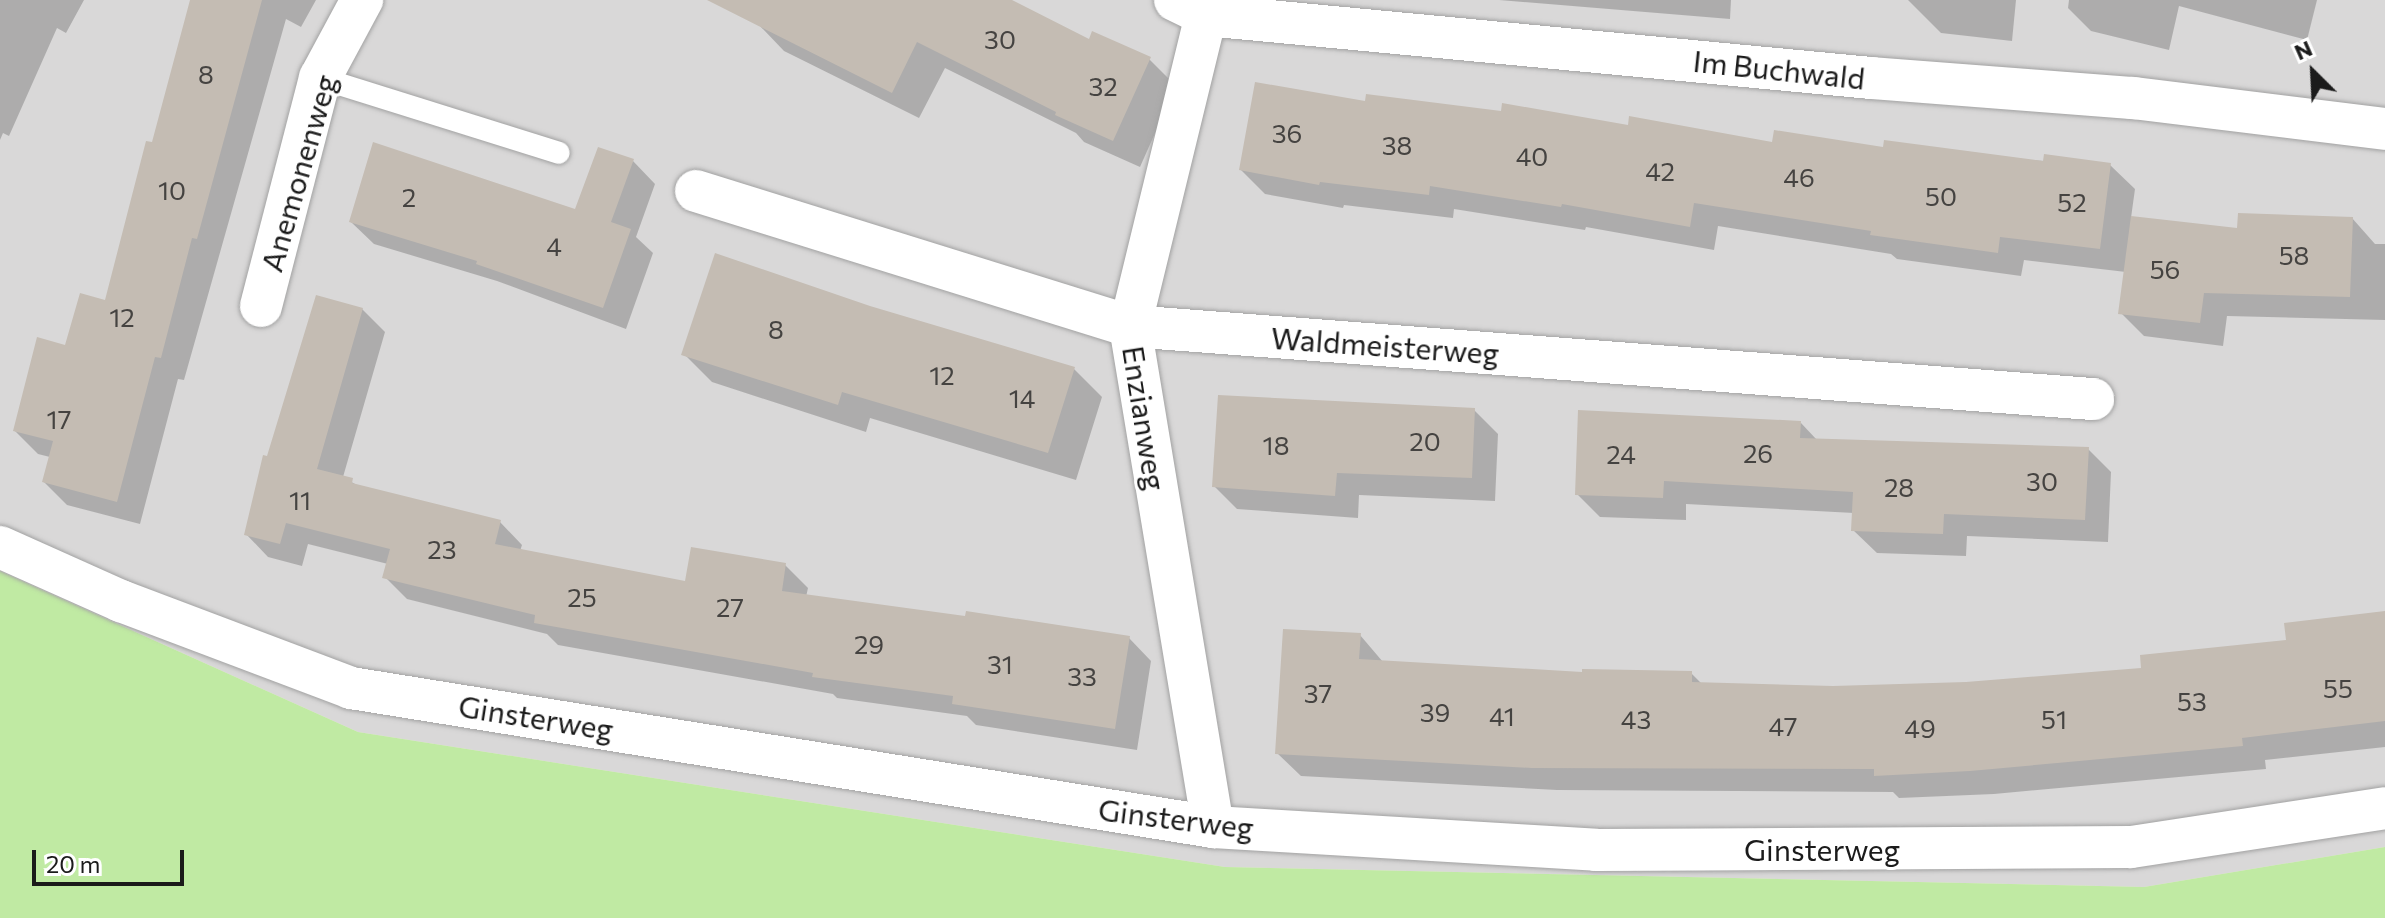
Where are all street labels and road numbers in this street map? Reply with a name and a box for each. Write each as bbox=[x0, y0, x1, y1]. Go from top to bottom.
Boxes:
street label: Im Buchwald bbox=[1691, 42, 1867, 96]
street label: Anemonenweg bbox=[253, 70, 343, 276]
street label: Waldmeisterweg bbox=[1270, 319, 1500, 371]
street label: Enzianweg bbox=[1116, 343, 1174, 493]
street label: Ginsterweg bbox=[456, 687, 616, 747]
street label: Ginsterweg bbox=[1096, 791, 1256, 845]
street label: Ginsterweg bbox=[1744, 831, 1900, 867]

